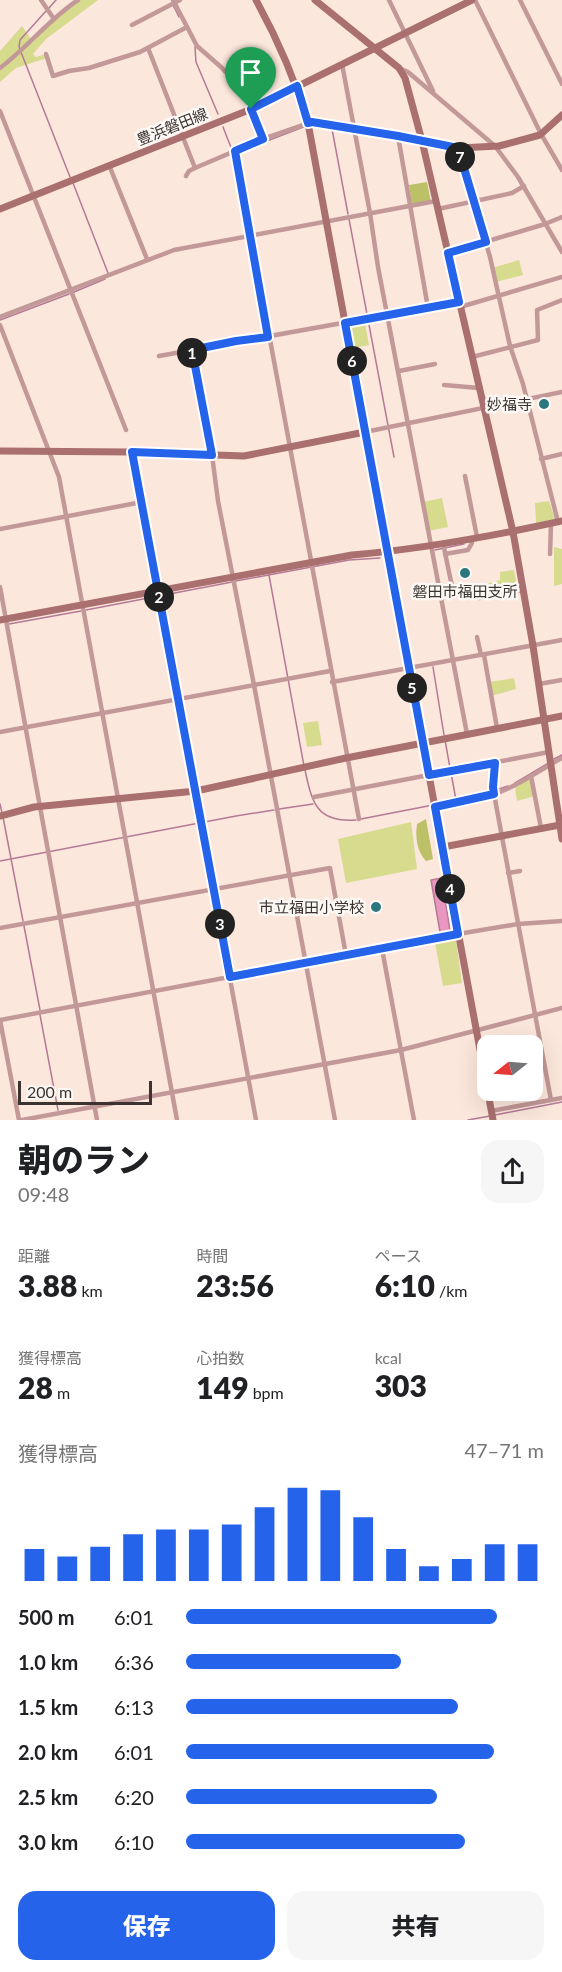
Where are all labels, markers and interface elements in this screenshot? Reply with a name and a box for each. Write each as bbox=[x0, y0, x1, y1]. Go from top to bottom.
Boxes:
pin bbox=[225, 47, 276, 109]
icon: arrive bbox=[234, 56, 267, 89]
street label: 豊浜磐田線 bbox=[134, 104, 210, 148]
pin: 7 bbox=[445, 142, 475, 172]
text: 7 bbox=[455, 147, 465, 166]
pin: 1 bbox=[177, 338, 207, 368]
text: 1 bbox=[187, 343, 197, 362]
pin: 6 bbox=[337, 346, 367, 376]
text: 6 bbox=[347, 351, 357, 370]
place label: 妙福寺 bbox=[487, 395, 532, 413]
marker: 妙福寺 bbox=[537, 397, 551, 411]
marker: 磐田市福田支所 bbox=[458, 566, 472, 580]
pin: 2 bbox=[144, 582, 174, 612]
place label: 磐田市福田支所 bbox=[412, 582, 518, 600]
text: 2 bbox=[154, 587, 164, 606]
pin: 5 bbox=[397, 673, 427, 703]
text: 5 bbox=[407, 678, 417, 697]
pin: 4 bbox=[435, 874, 465, 904]
text: 4 bbox=[445, 879, 455, 898]
place label: 市立福田小学校 bbox=[259, 898, 364, 916]
marker: 市立福田小学校 bbox=[369, 900, 383, 914]
pin: 3 bbox=[205, 909, 235, 939]
text: 3 bbox=[215, 914, 225, 933]
north arrow bbox=[477, 1035, 543, 1101]
map controls bbox=[477, 1035, 543, 1101]
scale bar bbox=[18, 1078, 152, 1106]
text: 200 m bbox=[27, 1082, 72, 1101]
text: 朝のラン bbox=[18, 1139, 150, 1179]
button: share bbox=[481, 1140, 544, 1203]
text: 09:48 bbox=[18, 1182, 69, 1206]
text: 距離 bbox=[18, 1246, 50, 1265]
text: 時間 bbox=[196, 1246, 228, 1265]
text: ペース bbox=[375, 1246, 422, 1265]
text: 3.88 bbox=[18, 1267, 77, 1303]
text: 23:56 bbox=[196, 1267, 274, 1303]
text: 6:10 bbox=[375, 1267, 435, 1303]
text: km bbox=[77, 1281, 103, 1300]
text: /km bbox=[435, 1281, 467, 1300]
text: 獲得標高 bbox=[18, 1348, 82, 1367]
text: 心拍数 bbox=[196, 1348, 244, 1367]
text: kcal bbox=[375, 1348, 402, 1367]
text: 303 bbox=[375, 1367, 427, 1403]
text: 28 bbox=[18, 1369, 53, 1405]
text: 149 bbox=[196, 1369, 249, 1405]
text: m bbox=[53, 1383, 70, 1402]
text: bpm bbox=[249, 1383, 284, 1402]
text: 47–71 m bbox=[464, 1438, 544, 1462]
text: 獲得標高 bbox=[18, 1441, 98, 1465]
text: 500 m bbox=[18, 1605, 74, 1629]
text: 6:01 bbox=[114, 1605, 154, 1629]
text: 1.0 km bbox=[18, 1650, 78, 1674]
text: 6:36 bbox=[114, 1650, 154, 1674]
text: 1.5 km bbox=[18, 1695, 78, 1719]
text: 6:13 bbox=[114, 1695, 154, 1719]
text: 2.0 km bbox=[18, 1740, 78, 1764]
text: 6:01 bbox=[114, 1740, 154, 1764]
text: 2.5 km bbox=[18, 1785, 78, 1809]
text: 6:20 bbox=[114, 1785, 154, 1809]
text: 3.0 km bbox=[18, 1830, 78, 1854]
text: 6:10 bbox=[114, 1830, 154, 1854]
button: 保存 bbox=[18, 1891, 275, 1960]
button: 共有 bbox=[287, 1891, 544, 1960]

